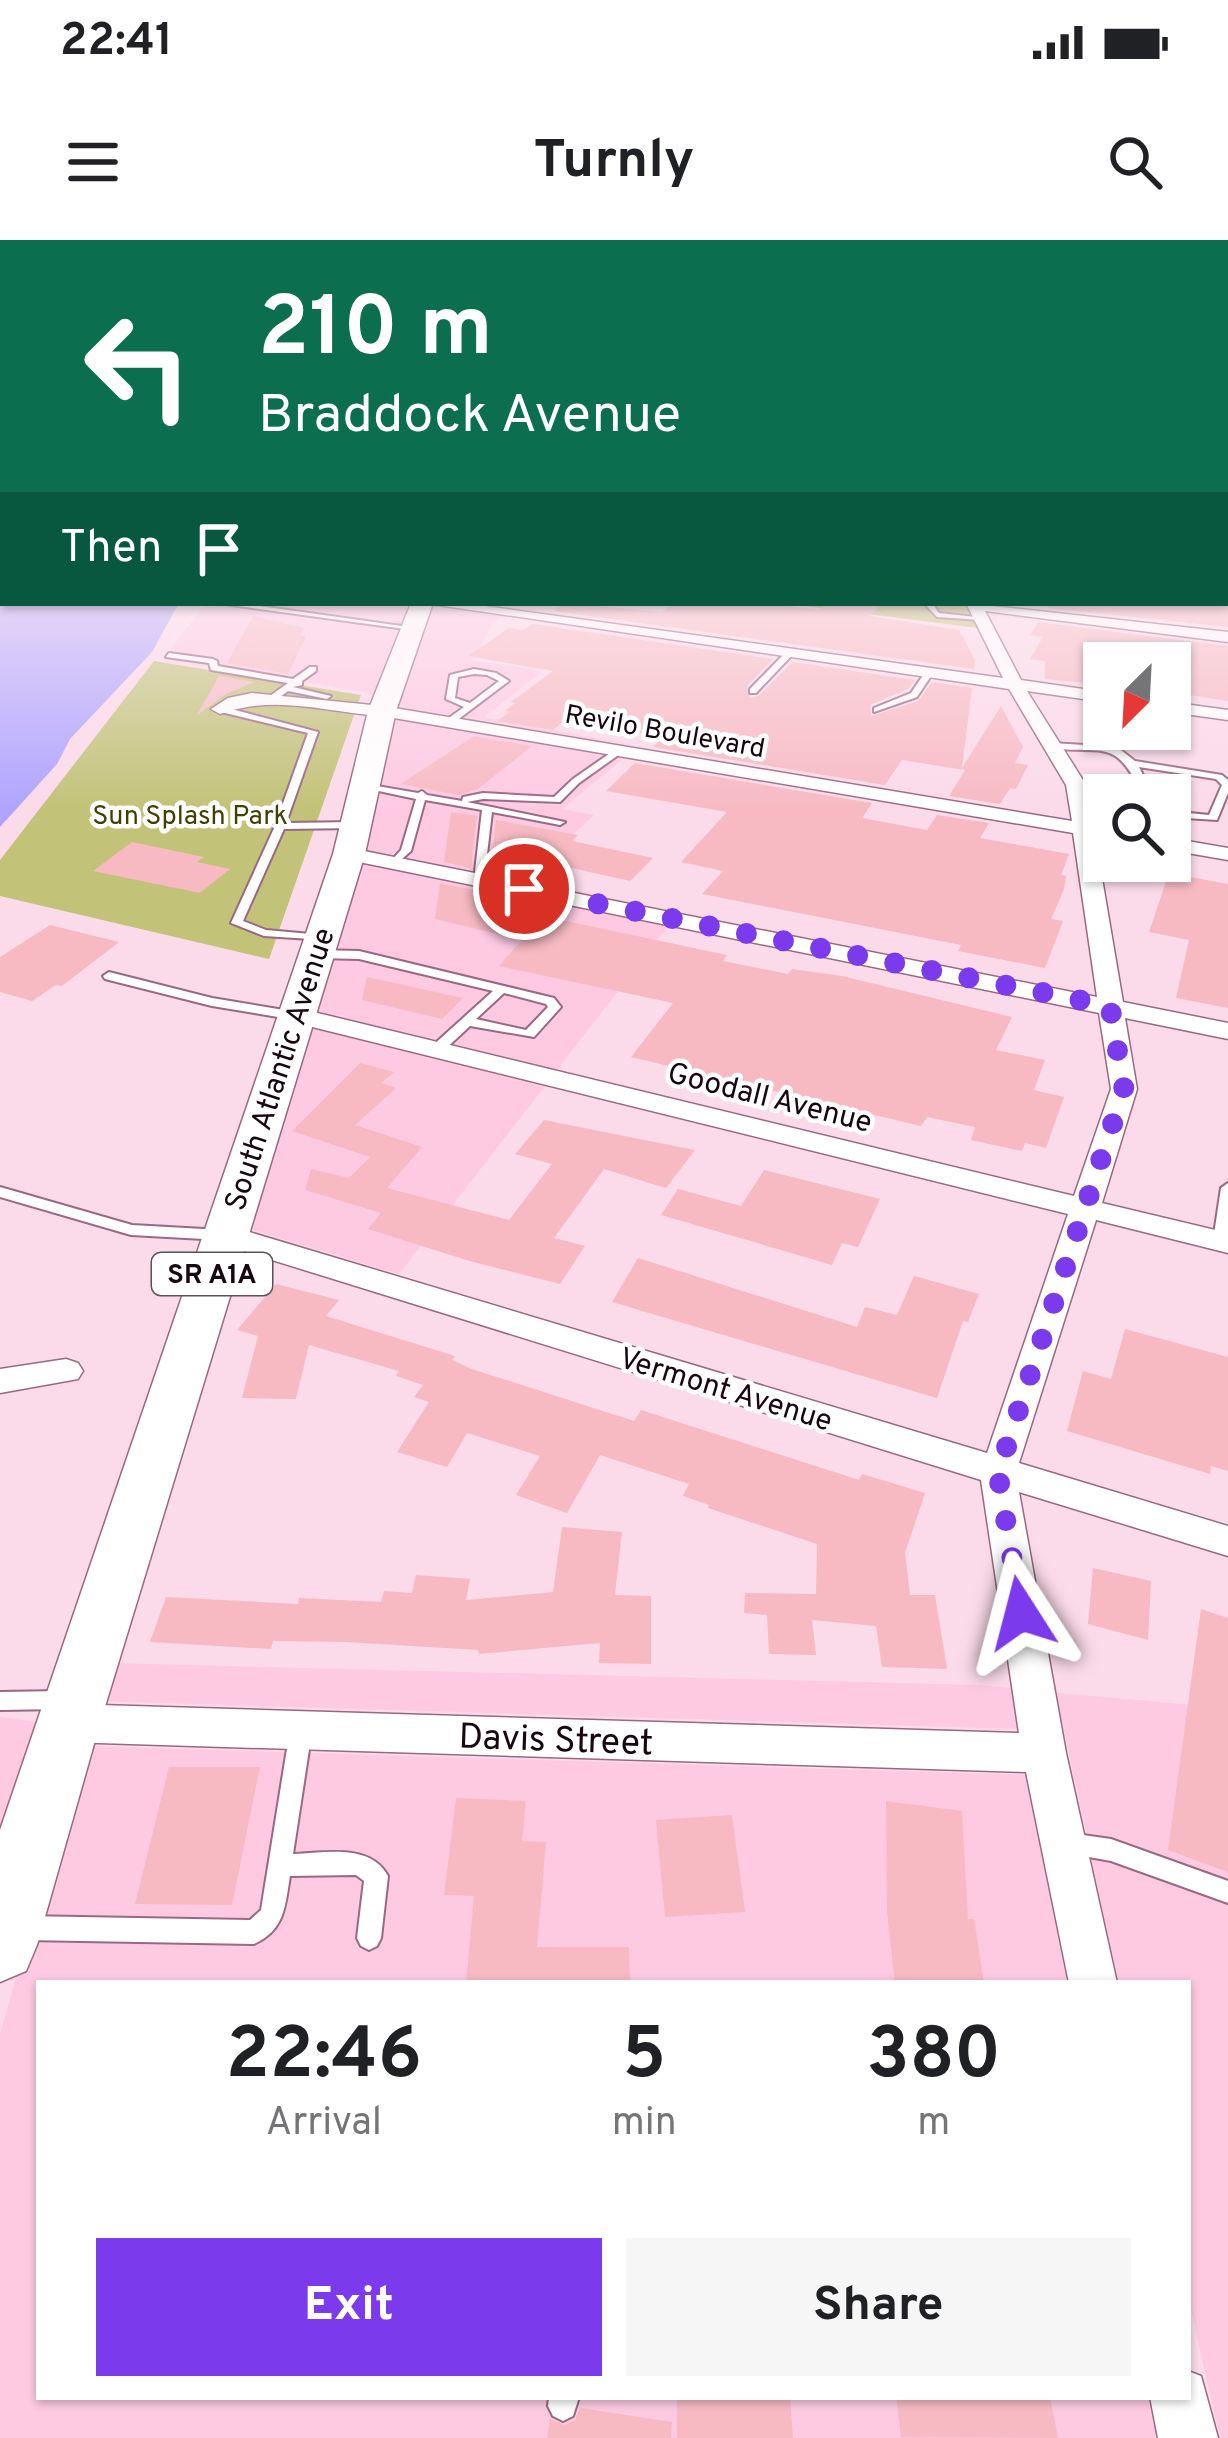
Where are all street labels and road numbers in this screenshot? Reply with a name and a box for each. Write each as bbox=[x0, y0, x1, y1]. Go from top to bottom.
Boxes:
street label: Revilo Boulevard bbox=[562, 699, 767, 767]
street label: South Atlantic Avenue bbox=[218, 924, 345, 1216]
street label: Goodall Avenue bbox=[663, 1056, 876, 1143]
road number: SR A1A bbox=[152, 1253, 272, 1295]
street label: Vermont Avenue bbox=[614, 1341, 836, 1441]
street label: Davis Street bbox=[458, 1716, 654, 1768]

